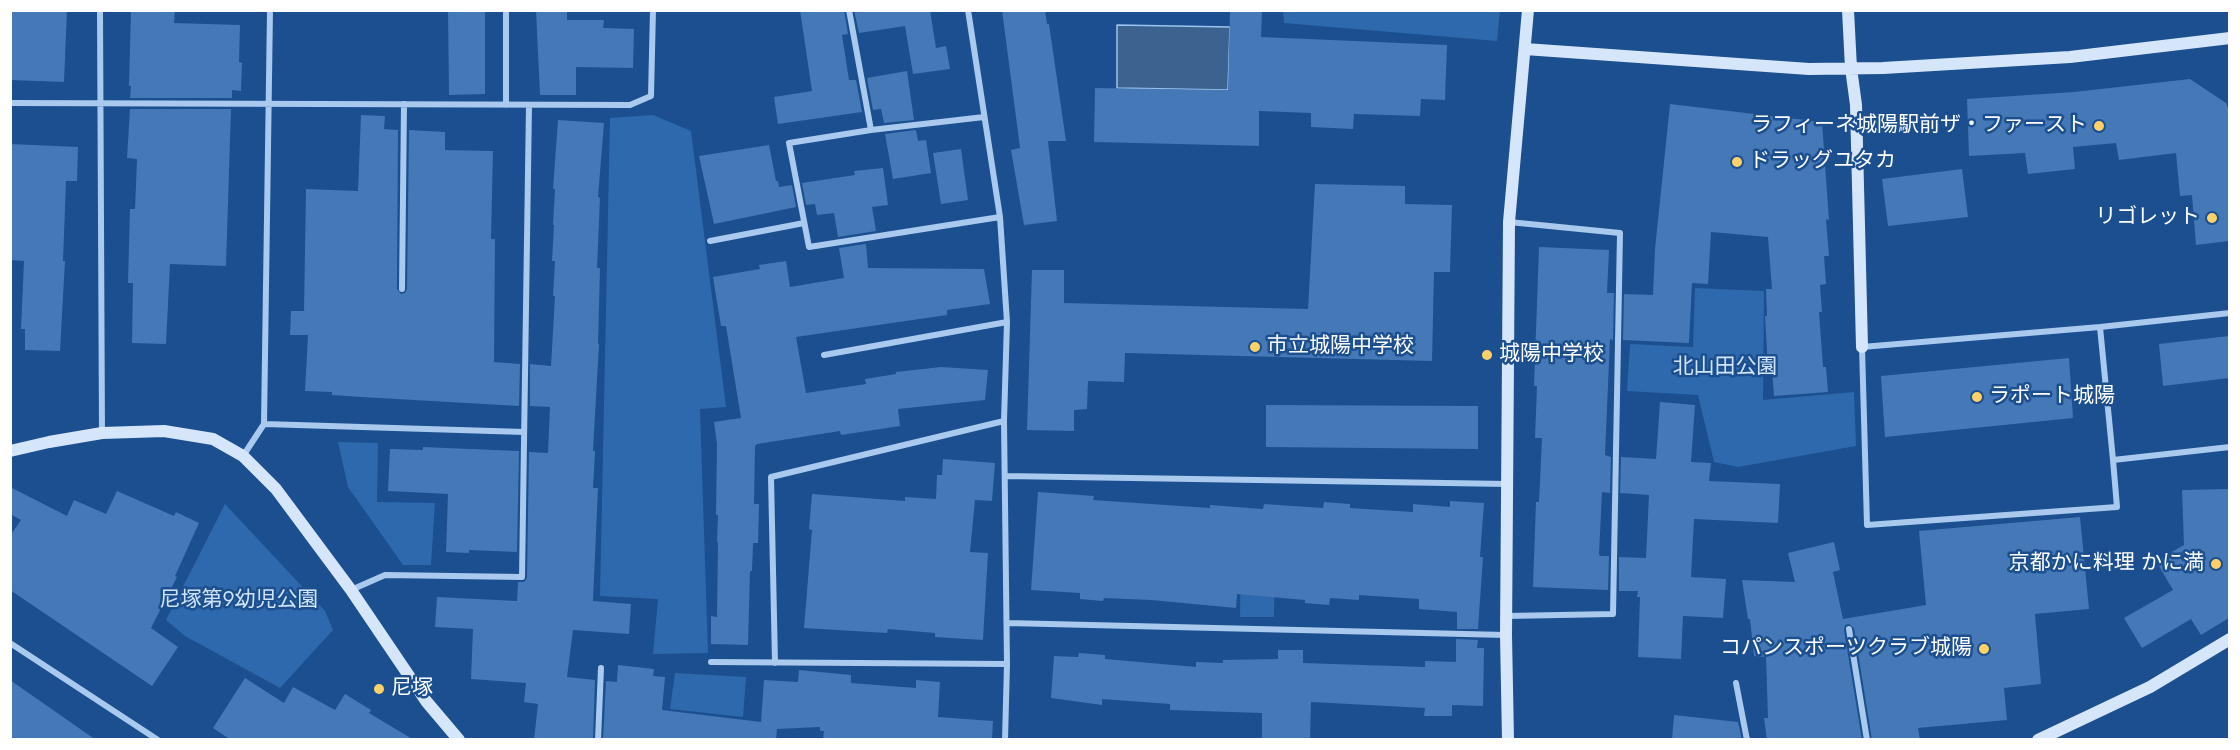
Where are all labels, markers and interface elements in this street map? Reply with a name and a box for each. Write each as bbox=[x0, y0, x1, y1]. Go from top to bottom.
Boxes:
place label: ラフィーネ城陽駅前ザ・ファースト bbox=[1751, 113, 2087, 139]
marker: ラフィーネ城陽駅前ザ・ファースト bbox=[2092, 119, 2106, 133]
place label: ドラッグユタカ bbox=[1749, 149, 1896, 175]
marker: ドラッグユタカ bbox=[1730, 155, 1744, 169]
place label: リゴレット bbox=[2095, 205, 2200, 231]
marker: リゴレット bbox=[2205, 211, 2219, 225]
place label: 市立城陽中学校 bbox=[1267, 334, 1414, 360]
marker: 市立城陽中学校 bbox=[1248, 340, 1262, 354]
place label: 城陽中学校 bbox=[1499, 342, 1604, 368]
marker: 城陽中学校 bbox=[1480, 348, 1494, 362]
park label: 北山田公園 bbox=[1673, 355, 1777, 381]
place label: ラポート城陽 bbox=[1989, 384, 2115, 410]
marker: ラポート城陽 bbox=[1970, 390, 1984, 404]
place label: 京都かに料理 かに満 bbox=[2009, 551, 2204, 577]
marker: 京都かに料理 かに満 bbox=[2209, 557, 2223, 571]
park label: 尼塚第9幼児公園 bbox=[159, 588, 319, 614]
place label: コパンスポーツクラブ城陽 bbox=[1720, 636, 1972, 662]
marker: コパンスポーツクラブ城陽 bbox=[1977, 642, 1991, 656]
place label: 尼塚 bbox=[391, 676, 433, 702]
marker: 尼塚 bbox=[372, 682, 386, 696]

